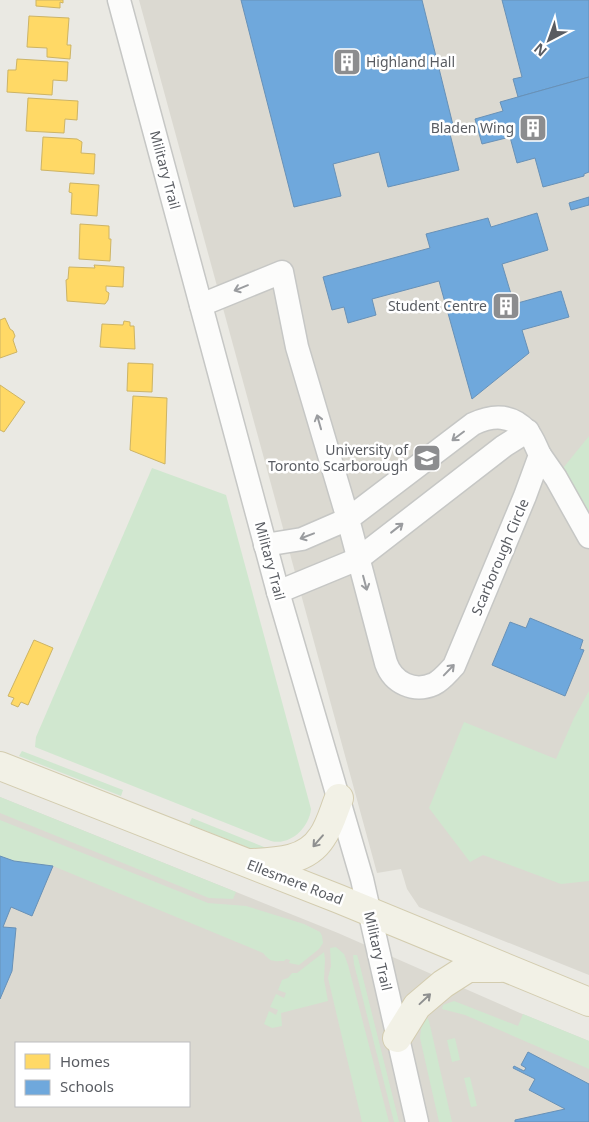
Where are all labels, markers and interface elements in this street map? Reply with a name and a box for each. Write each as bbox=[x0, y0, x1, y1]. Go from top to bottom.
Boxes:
north arrow bbox=[524, 15, 574, 65]
text: N bbox=[530, 39, 551, 61]
building icon: Highland Hall bbox=[332, 47, 362, 77]
place label: Highland Hall bbox=[366, 52, 455, 71]
building icon: Bladen Wing bbox=[518, 113, 548, 143]
place label: Bladen Wing bbox=[431, 118, 514, 137]
street label: Military Trail bbox=[146, 128, 185, 211]
one-way arrow bbox=[234, 285, 249, 294]
building icon: Student Centre bbox=[491, 291, 521, 321]
place label: Student Centre bbox=[388, 296, 487, 315]
one-way arrow bbox=[313, 414, 323, 430]
one-way arrow bbox=[451, 431, 465, 441]
place label: University of Toronto Scarborough bbox=[268, 440, 409, 475]
school or university icon: University of Toronto Scarborough bbox=[412, 443, 442, 473]
street label: Scarborough Circle bbox=[466, 496, 533, 618]
street label: Military Trail bbox=[251, 519, 290, 602]
one-way arrow bbox=[390, 523, 403, 534]
one-way arrow bbox=[300, 532, 316, 541]
one-way arrow bbox=[361, 575, 370, 591]
one-way arrow bbox=[443, 664, 455, 677]
one-way arrow bbox=[312, 835, 324, 848]
street label: Ellesmere Road bbox=[244, 855, 346, 909]
street label: Military Trail bbox=[360, 909, 397, 992]
one-way arrow bbox=[419, 993, 431, 1005]
legend bbox=[15, 1042, 190, 1107]
text: Homes bbox=[60, 1051, 110, 1071]
text: Schools bbox=[60, 1076, 114, 1096]

